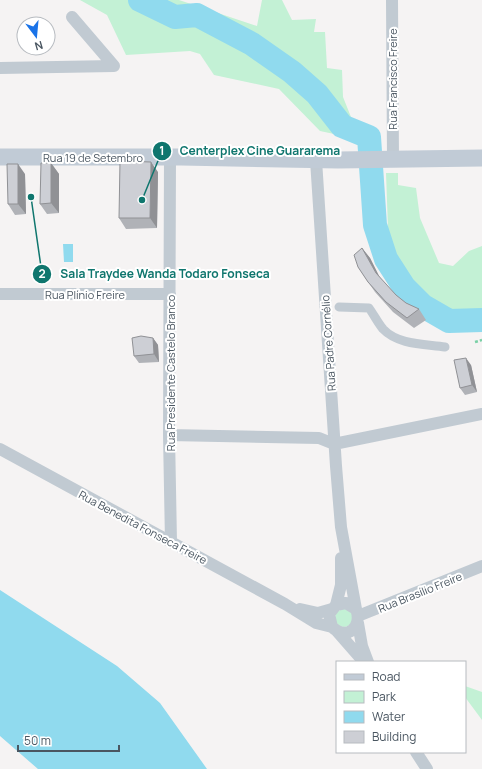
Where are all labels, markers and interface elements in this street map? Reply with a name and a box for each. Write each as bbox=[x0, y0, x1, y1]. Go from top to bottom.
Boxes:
north arrow bbox=[16, 16, 56, 56]
street label: Rua Francisco Freire bbox=[385, 28, 400, 130]
text: N bbox=[33, 38, 45, 54]
callout: Centerplex Cine Guararema bbox=[152, 139, 349, 163]
text: 1 bbox=[159, 142, 165, 159]
text: Centerplex Cine Guararema bbox=[180, 142, 340, 159]
street label: Rua 19 de Setembro bbox=[43, 150, 144, 165]
callout: Sala Traydee Wanda Todaro Fonseca bbox=[32, 262, 277, 286]
text: 2 bbox=[38, 265, 46, 282]
text: Sala Traydee Wanda Todaro Fonseca bbox=[60, 265, 270, 282]
street label: Rua Plínio Freire bbox=[45, 287, 126, 302]
street label: Rua Presidente Castelo Branco bbox=[163, 294, 178, 451]
street label: Rua Padre Cornélio bbox=[317, 294, 339, 392]
street label: Rua Benedita Fonseca Freire bbox=[76, 487, 210, 567]
street label: Rua Brasílio Freire bbox=[376, 568, 465, 616]
legend bbox=[336, 661, 466, 753]
text: Road bbox=[372, 668, 400, 685]
text: Park bbox=[372, 688, 397, 705]
text: Water bbox=[372, 708, 406, 725]
scale bar bbox=[18, 727, 119, 753]
text: Building bbox=[372, 728, 416, 745]
text: 50 m bbox=[24, 732, 51, 749]

